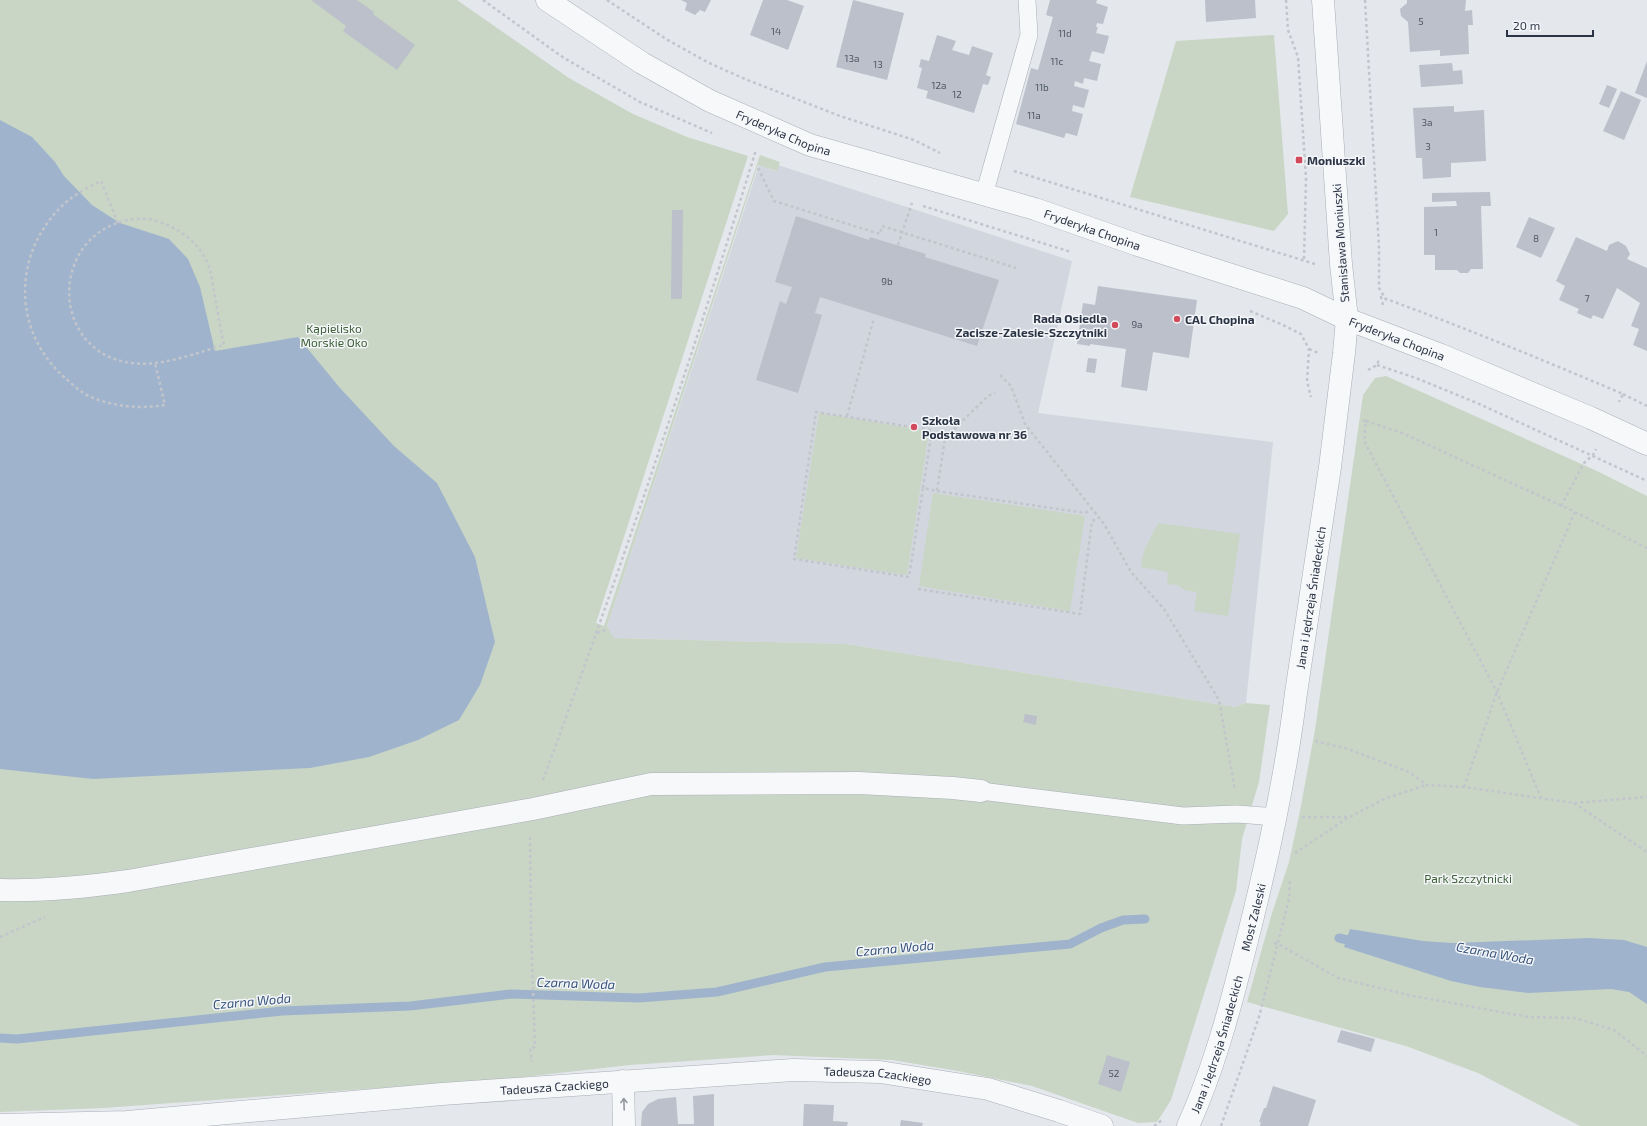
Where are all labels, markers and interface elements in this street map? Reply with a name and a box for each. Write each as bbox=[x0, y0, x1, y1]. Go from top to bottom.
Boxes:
scale bar bbox=[1507, 12, 1593, 38]
house number: 5 bbox=[1418, 15, 1424, 27]
text: 20 m bbox=[1513, 18, 1540, 32]
house number: 14 bbox=[771, 25, 781, 37]
house number: 11d bbox=[1058, 27, 1072, 39]
house number: 13a bbox=[844, 52, 860, 64]
house number: 11c bbox=[1051, 55, 1064, 67]
house number: 13 bbox=[873, 58, 883, 70]
house number: 12a bbox=[931, 79, 947, 91]
house number: 11b bbox=[1035, 81, 1049, 93]
house number: 12 bbox=[952, 88, 962, 100]
street label: Fryderyka Chopina bbox=[734, 106, 833, 158]
house number: 11a bbox=[1027, 109, 1041, 121]
house number: 3a bbox=[1421, 116, 1433, 128]
house number: 3 bbox=[1425, 140, 1431, 152]
place label: Moniuszki bbox=[1307, 153, 1365, 167]
marker: Moniuszki bbox=[1294, 155, 1304, 165]
street label: Stanisława Moniuszki bbox=[1329, 183, 1351, 303]
street label: Fryderyka Chopina bbox=[1042, 206, 1143, 252]
house number: 1 bbox=[1434, 226, 1438, 238]
house number: 8 bbox=[1533, 232, 1539, 244]
house number: 9b bbox=[881, 275, 893, 287]
house number: 7 bbox=[1584, 292, 1590, 304]
place label: Rada Osiedla Zacisze-Zalesie-Szczytniki bbox=[955, 311, 1107, 340]
place label: CAL Chopina bbox=[1185, 312, 1255, 326]
marker: CAL Chopina bbox=[1172, 314, 1182, 324]
street label: Fryderyka Chopina bbox=[1347, 314, 1447, 363]
house number: 9a bbox=[1131, 318, 1143, 330]
marker: Rada Osiedla Zacisze-Zalesie-Szczytniki bbox=[1110, 320, 1120, 330]
park label: Kąpielisko Morskie Oko bbox=[300, 321, 368, 349]
place label: Szkoła Podstawowa nr 36 bbox=[922, 413, 1027, 441]
marker: Szkoła Podstawowa nr 36 bbox=[909, 422, 919, 432]
street label: Jana i Jędrzeja Śniadeckich bbox=[1293, 525, 1328, 670]
park label: Park Szczytnicki bbox=[1424, 871, 1512, 885]
street label: Most Zaleski bbox=[1238, 882, 1268, 953]
water label: Czarna Woda bbox=[855, 937, 935, 959]
water label: Czarna Woda bbox=[1455, 938, 1535, 968]
water label: Czarna Woda bbox=[537, 974, 615, 992]
street label: Jana i Jędrzeja Śniadeckich bbox=[1188, 974, 1245, 1115]
water label: Czarna Woda bbox=[212, 990, 292, 1012]
street label: Tadeusza Czackiego bbox=[823, 1064, 933, 1087]
house number: 52 bbox=[1109, 1067, 1120, 1079]
street label: Tadeusza Czackiego bbox=[500, 1076, 609, 1097]
one-way arrow bbox=[620, 1098, 627, 1111]

